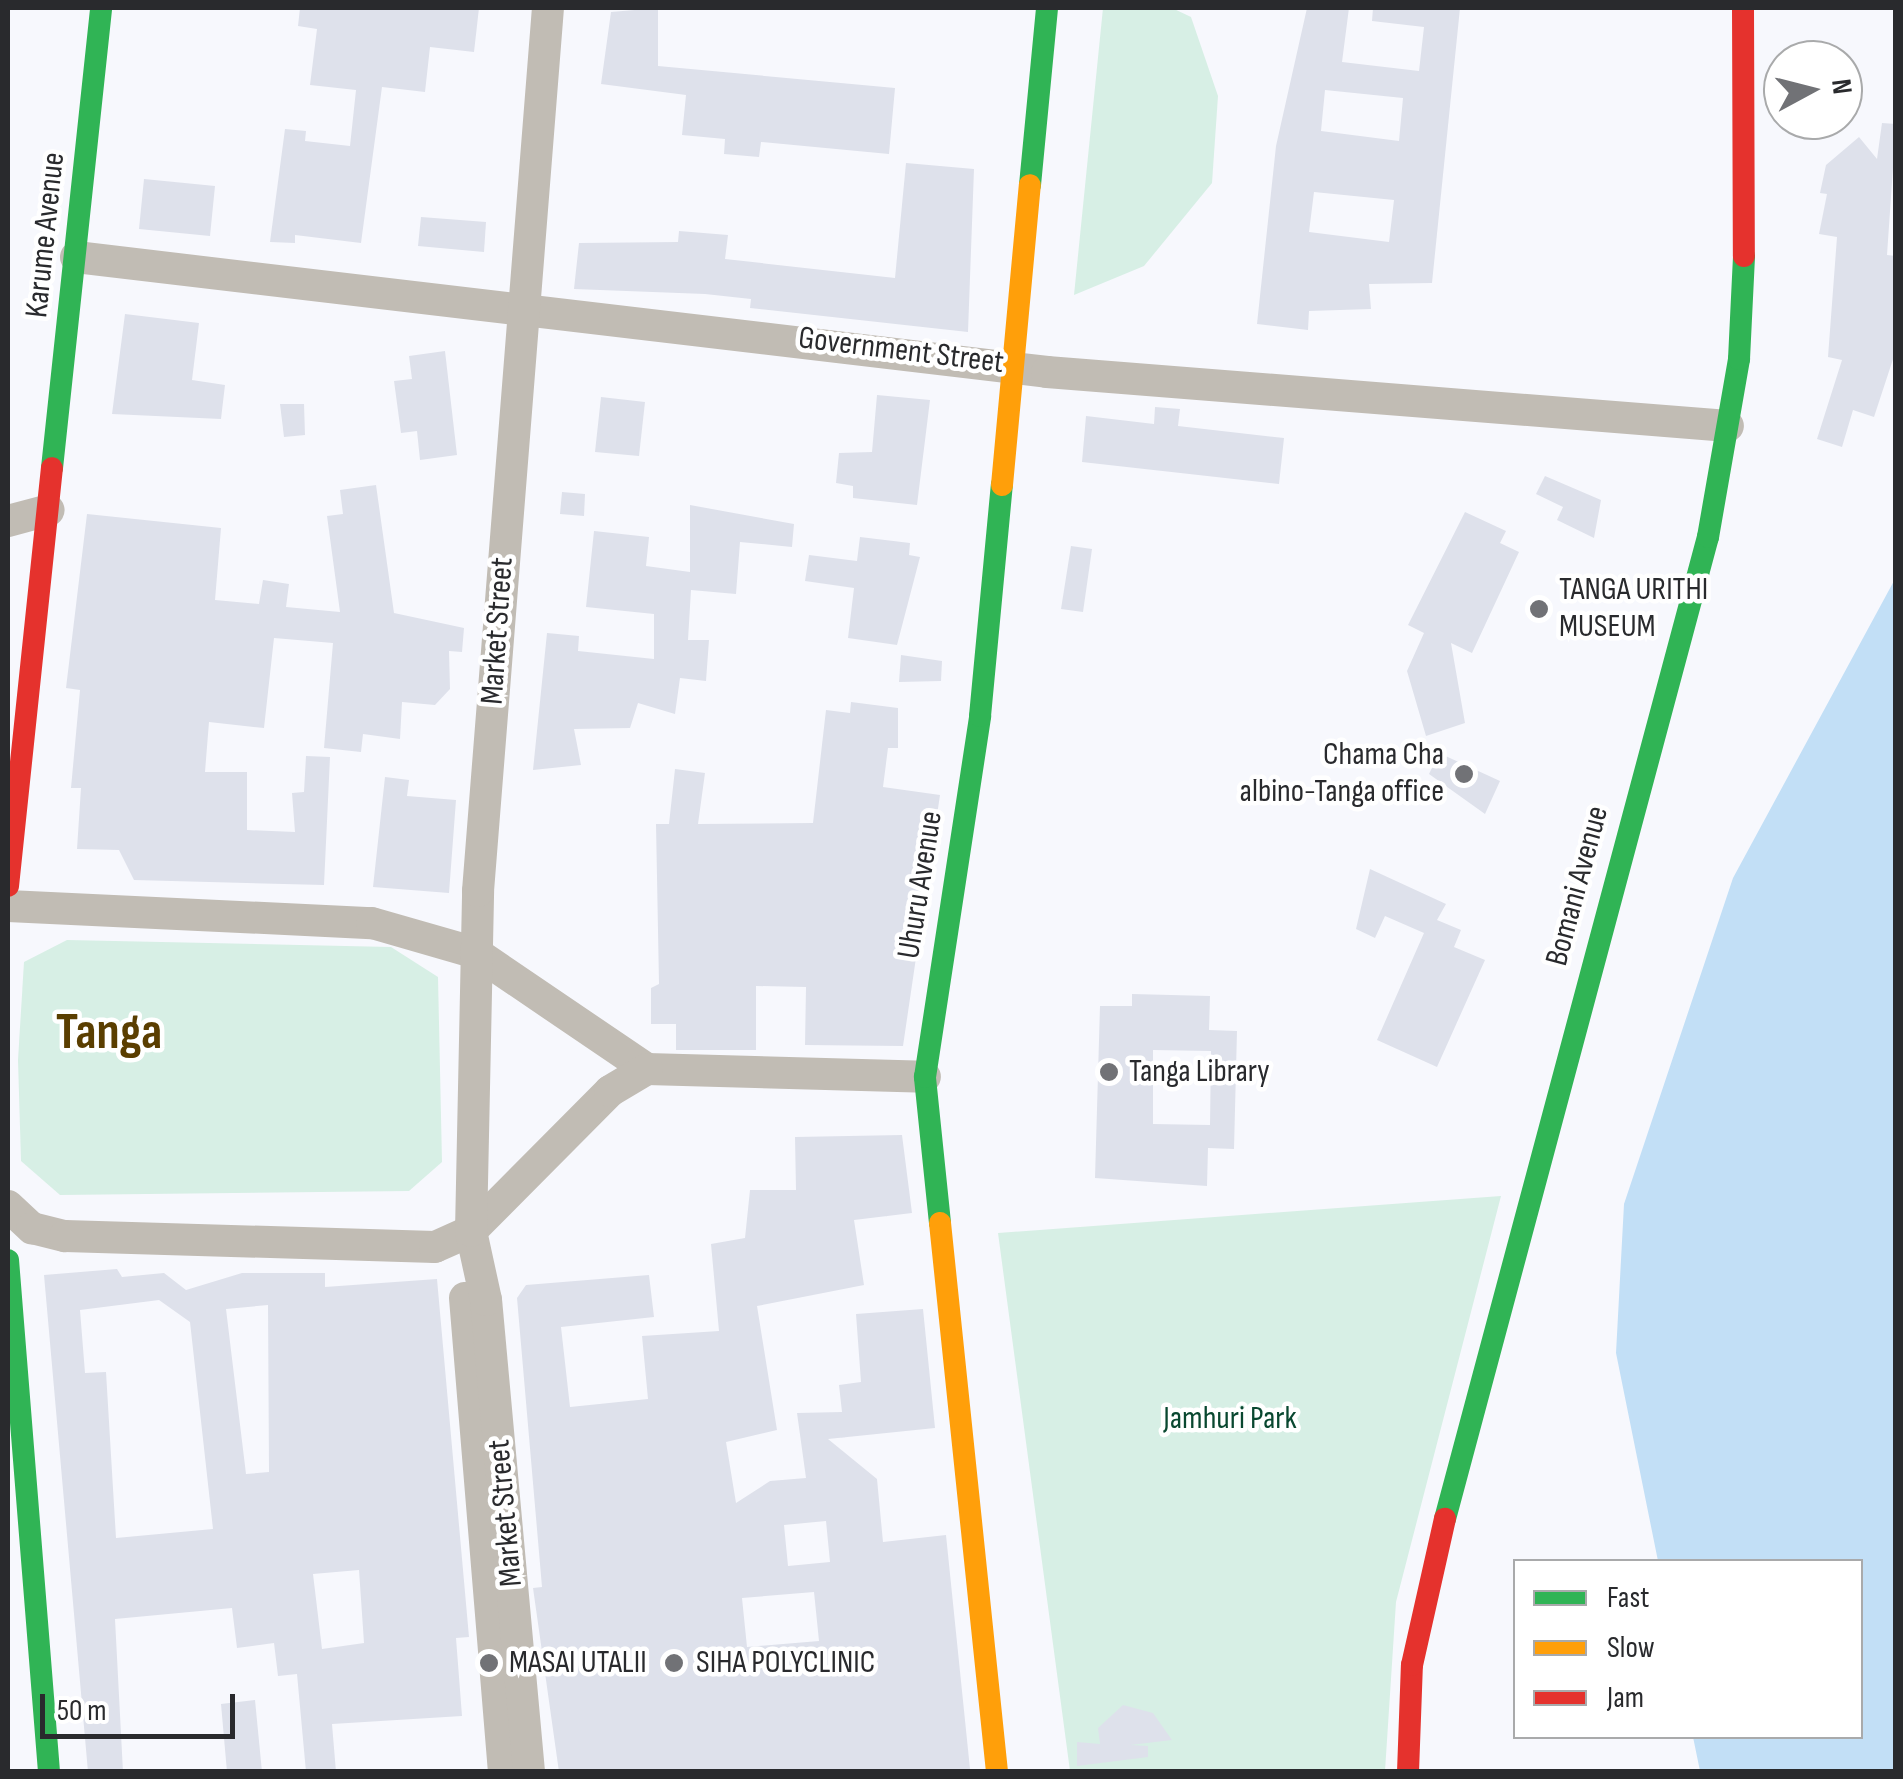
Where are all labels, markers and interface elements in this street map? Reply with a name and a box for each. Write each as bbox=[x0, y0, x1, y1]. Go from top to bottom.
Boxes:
north arrow bbox=[1763, 40, 1863, 140]
text: N bbox=[1824, 77, 1859, 96]
street label: Karume Avenue bbox=[18, 150, 74, 320]
street label: Government Street bbox=[796, 319, 1006, 383]
street label: Market Street bbox=[474, 556, 522, 706]
place label: TANGA URITHI MUSEUM bbox=[1559, 572, 1708, 647]
marker: TANGA URITHI MUSEUM bbox=[1528, 598, 1550, 620]
place label: Chama Cha albino-Tanga office bbox=[1240, 737, 1444, 812]
marker: Chama Cha albino-Tanga office bbox=[1453, 763, 1475, 785]
street label: Bomani Avenue bbox=[1538, 802, 1618, 970]
street label: Uhuru Avenue bbox=[890, 809, 952, 961]
district label: Tanga bbox=[56, 1002, 162, 1064]
place label: Tanga Library bbox=[1129, 1053, 1270, 1091]
marker: Tanga Library bbox=[1098, 1061, 1120, 1083]
park label: Jamhuri Park bbox=[1163, 1400, 1297, 1438]
street label: Market Street bbox=[480, 1438, 532, 1588]
legend bbox=[1513, 1559, 1863, 1739]
text: Fast bbox=[1607, 1580, 1649, 1616]
text: Slow bbox=[1607, 1630, 1655, 1666]
place label: MASAI UTALII bbox=[509, 1644, 647, 1682]
place label: SIHA POLYCLINIC bbox=[696, 1644, 875, 1682]
marker: SIHA POLYCLINIC bbox=[661, 1650, 687, 1676]
marker: MASAI UTALII bbox=[478, 1652, 500, 1674]
scale bar bbox=[45, 1674, 240, 1736]
text: Jam bbox=[1607, 1680, 1644, 1716]
text: 50 m bbox=[57, 1693, 106, 1729]

